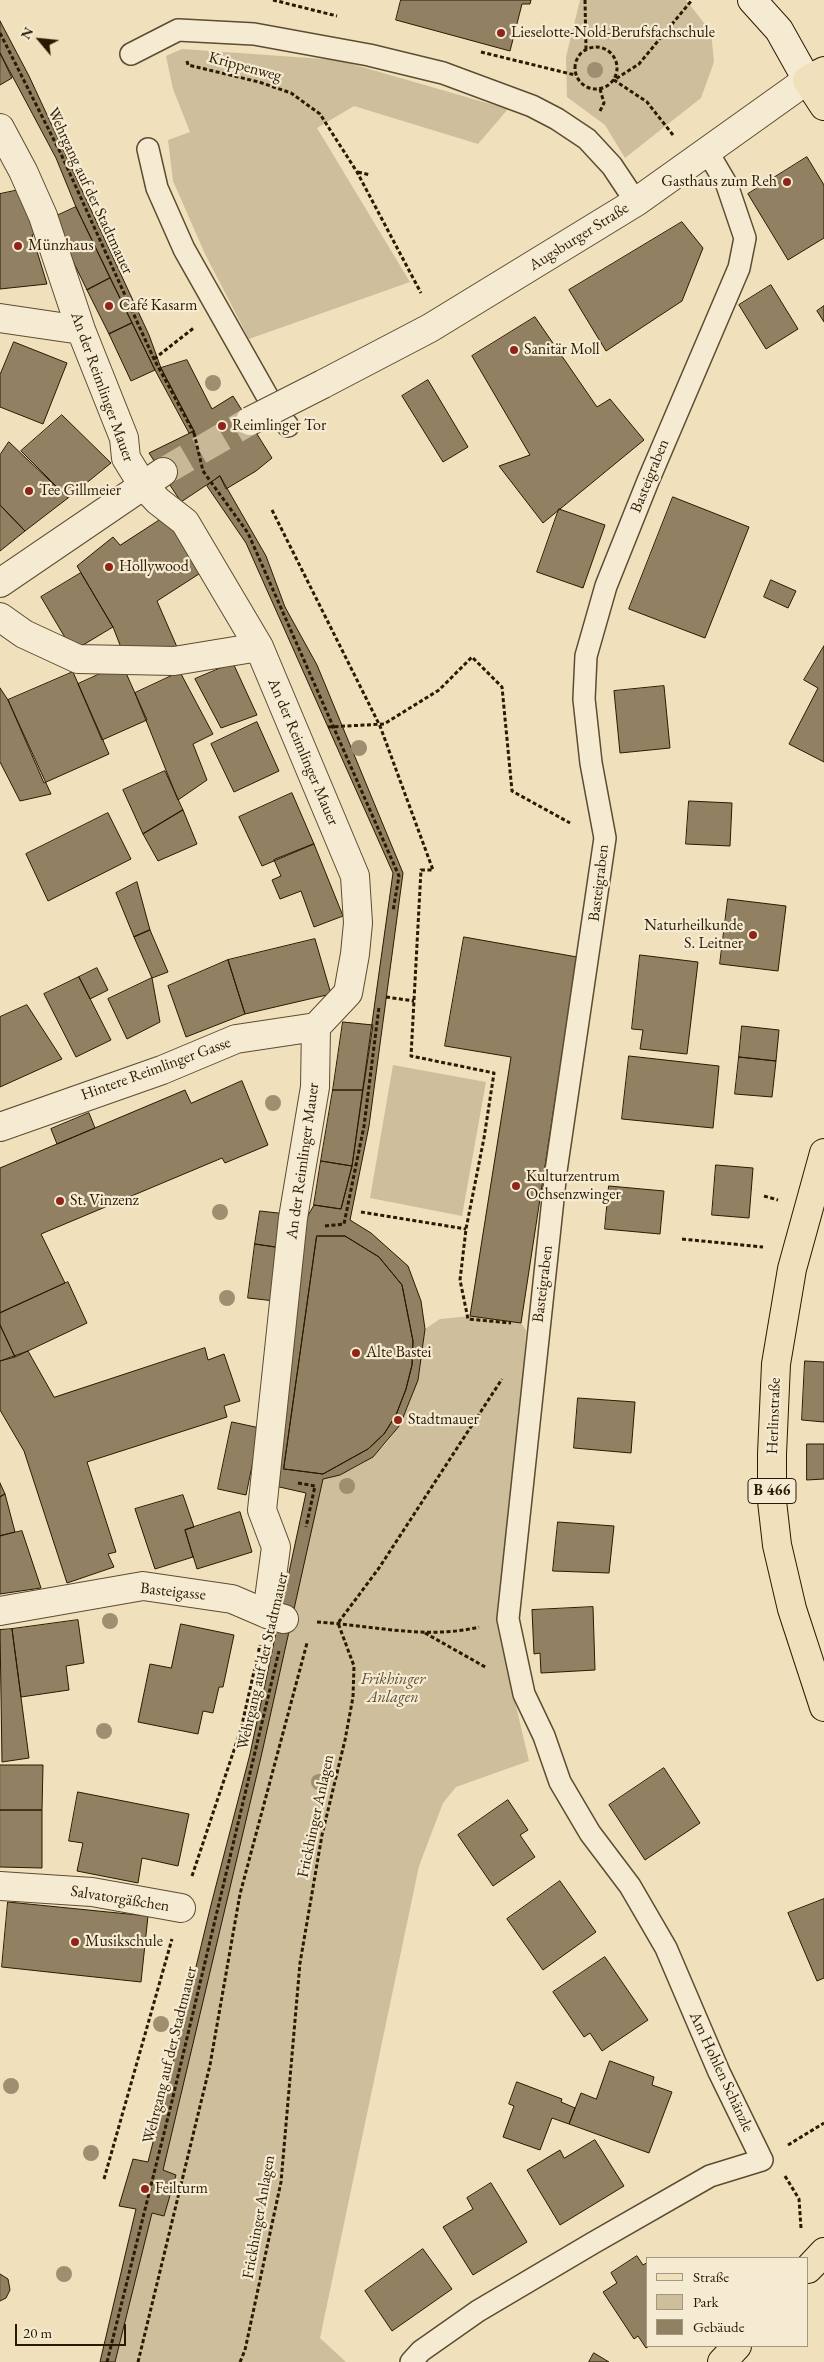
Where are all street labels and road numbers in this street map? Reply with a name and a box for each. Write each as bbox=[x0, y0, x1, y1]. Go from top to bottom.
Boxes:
street label: Krippenweg bbox=[206, 48, 284, 86]
street label: Wehrgang auf der Stadtmauer bbox=[43, 105, 137, 277]
street label: Augsburger Straße bbox=[526, 199, 632, 275]
street label: An der Reimlinger Mauer bbox=[66, 309, 138, 465]
street label: Basteigraben bbox=[627, 436, 673, 516]
street label: An der Reimlinger Mauer bbox=[263, 675, 343, 829]
street label: Basteigraben bbox=[585, 843, 613, 923]
street label: Hintere Reimlinger Gasse bbox=[78, 1033, 234, 1105]
street label: An der Reimlinger Mauer bbox=[282, 1081, 324, 1241]
street label: Basteigraben bbox=[529, 1244, 557, 1324]
street label: Herlinstraße bbox=[763, 1377, 785, 1455]
road number: B 466 bbox=[748, 1478, 796, 1504]
street label: Wehrgang auf der Stadtmauer bbox=[233, 1570, 293, 1752]
street label: Basteigasse bbox=[139, 1579, 207, 1605]
street label: Frickhinger Anlagen bbox=[294, 1753, 338, 1879]
street label: Salvatorgäßchen bbox=[69, 1882, 171, 1916]
street label: Wehrgang auf der Stadtmauer bbox=[139, 1965, 201, 2145]
street label: Am Hohlen Schänzle bbox=[685, 2009, 757, 2135]
street label: Frickhinger Anlagen bbox=[239, 2154, 279, 2280]

